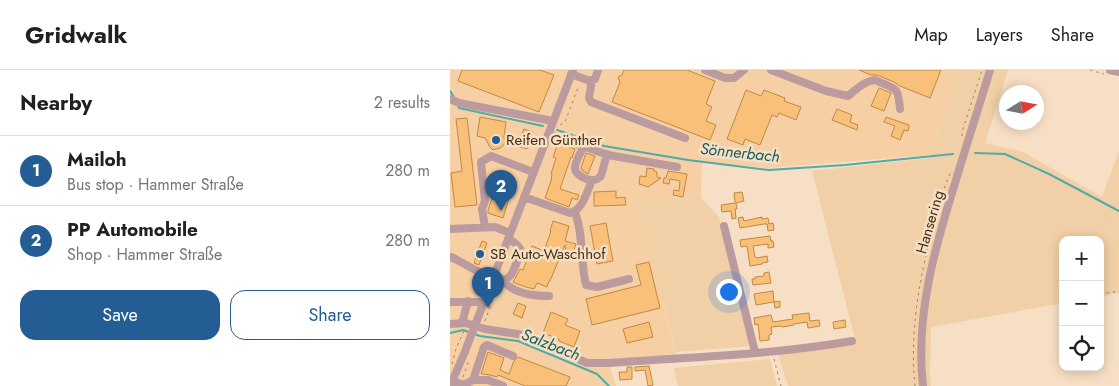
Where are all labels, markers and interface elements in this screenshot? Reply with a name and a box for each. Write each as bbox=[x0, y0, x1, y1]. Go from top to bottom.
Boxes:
text: Gridwalk bbox=[25, 17, 127, 52]
text: Map bbox=[914, 22, 948, 48]
text: Layers bbox=[976, 22, 1023, 48]
text: Share bbox=[1051, 22, 1094, 48]
north arrow bbox=[999, 85, 1044, 130]
text: Nearby bbox=[20, 88, 92, 118]
text: 2 results bbox=[374, 91, 430, 114]
place label: Reifen Günther bbox=[506, 129, 603, 151]
marker: Reifen Günther bbox=[490, 134, 502, 146]
water label: Sönnerbach bbox=[699, 137, 781, 168]
text: Mailoh bbox=[67, 146, 127, 173]
text: 1 bbox=[32, 159, 40, 182]
text: 280 m bbox=[385, 159, 430, 182]
pin: 2 bbox=[485, 170, 517, 211]
text: Bus stop · Hammer Straße bbox=[67, 173, 244, 196]
street label: Hansering bbox=[910, 188, 950, 256]
text: PP Automobile bbox=[67, 216, 198, 243]
text: 2 bbox=[31, 229, 41, 252]
text: 280 m bbox=[385, 229, 430, 252]
map controls bbox=[1059, 236, 1104, 371]
button: + bbox=[1059, 236, 1104, 281]
text: Shop · Hammer Straße bbox=[67, 243, 222, 266]
place label: SB Auto-Waschhof bbox=[490, 243, 606, 265]
marker: SB Auto-Waschhof bbox=[474, 248, 486, 260]
pin: 1 bbox=[472, 267, 504, 308]
your location bbox=[716, 279, 742, 305]
button: − bbox=[1059, 281, 1104, 326]
button: Save bbox=[20, 290, 220, 340]
button: Share bbox=[230, 290, 430, 340]
water label: Salzbach bbox=[518, 323, 584, 366]
button: locate bbox=[1059, 326, 1104, 371]

